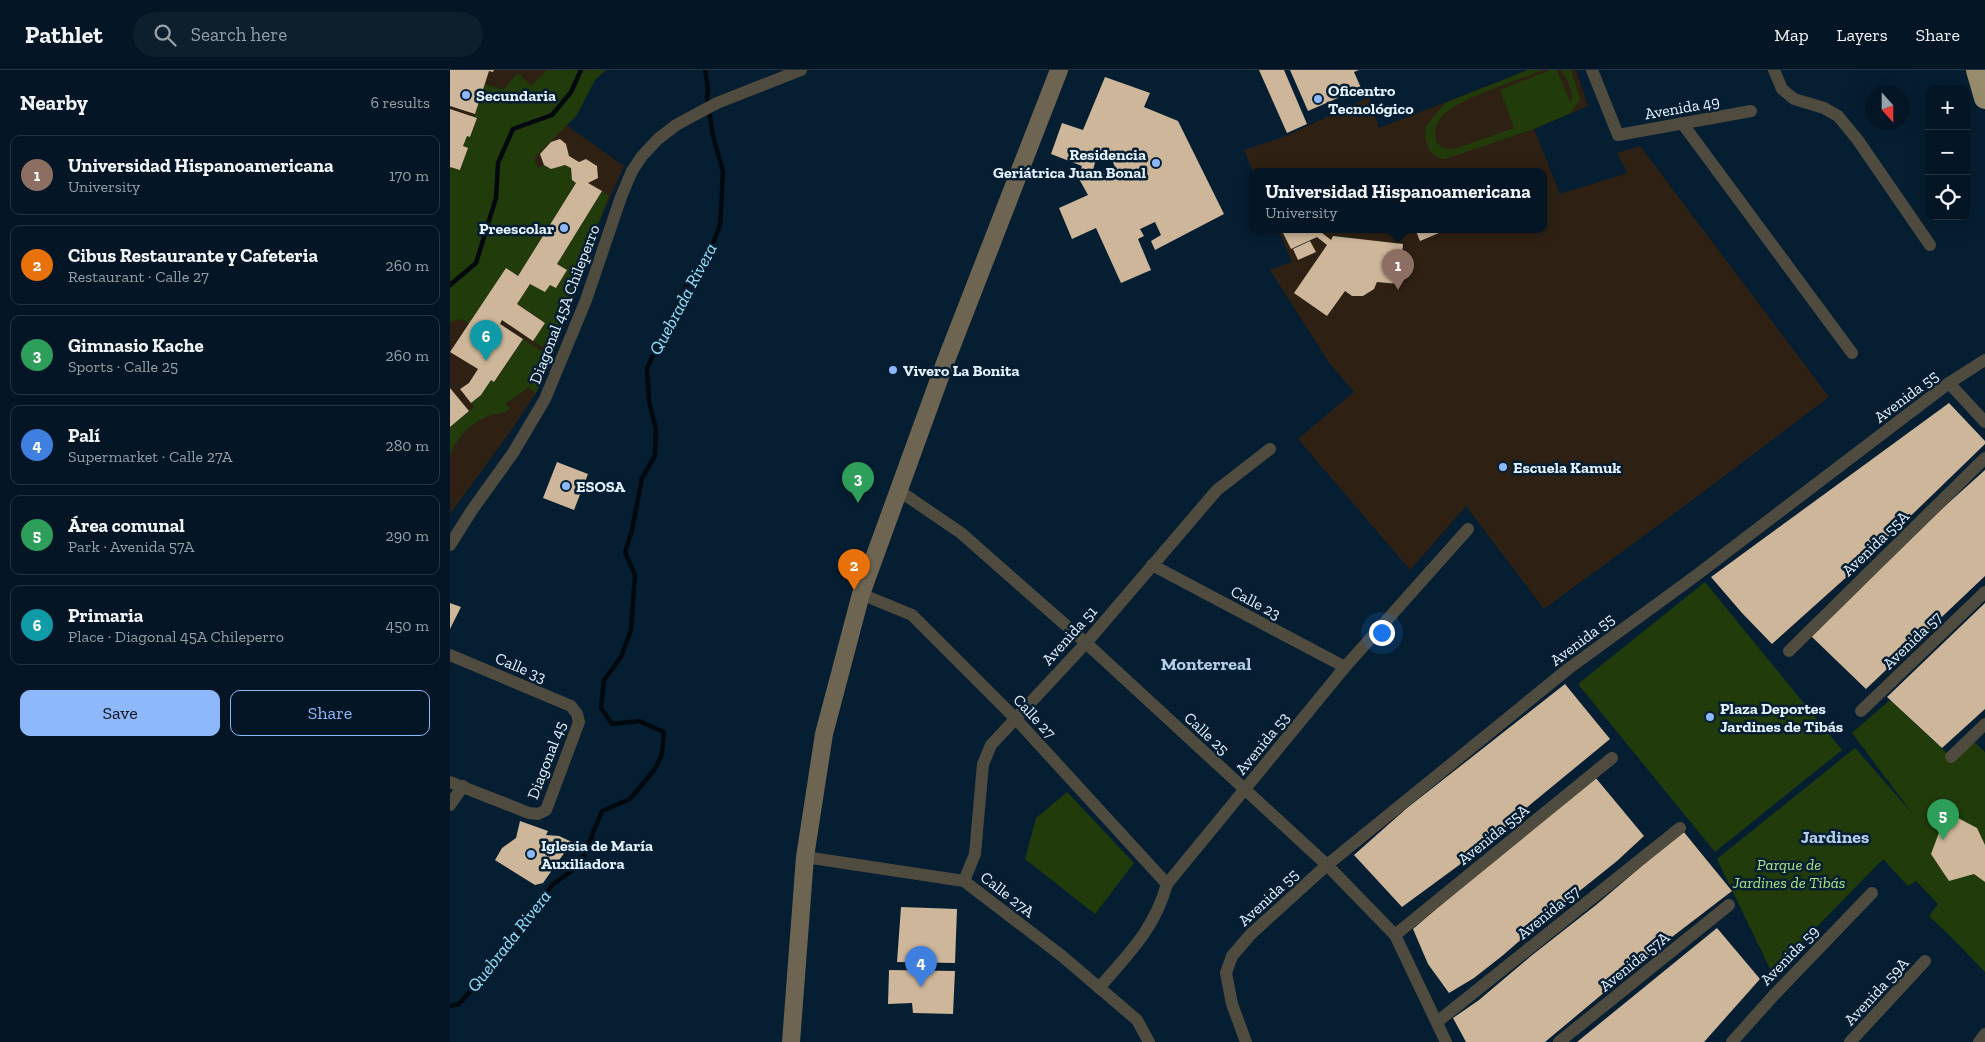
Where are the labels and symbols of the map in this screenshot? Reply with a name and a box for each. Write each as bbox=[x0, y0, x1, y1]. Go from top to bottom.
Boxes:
place label: Oficentro Tecnológico bbox=[1328, 81, 1414, 118]
north arrow bbox=[1865, 85, 1910, 130]
place label: Secundaria bbox=[476, 86, 556, 105]
marker: Secundaria bbox=[460, 89, 472, 101]
street label: Avenida 49 bbox=[1643, 92, 1721, 123]
marker: Oficentro Tecnológico bbox=[1312, 93, 1324, 105]
place label: Residencia Geriátrica Juan Bonal bbox=[993, 145, 1146, 182]
marker: Residencia Geriátrica Juan Bonal bbox=[1150, 157, 1162, 169]
place label: Preescolar bbox=[479, 219, 554, 238]
street label: Diagonal 45A Chileperro bbox=[525, 222, 604, 387]
marker: Preescolar bbox=[558, 222, 570, 234]
water label: Quebrada Rivera bbox=[644, 239, 722, 359]
pin: 1 bbox=[1382, 249, 1414, 290]
pin: 6 bbox=[470, 320, 502, 361]
place label: Vivero La Bonita bbox=[903, 361, 1020, 380]
marker: Vivero La Bonita bbox=[887, 364, 899, 376]
street label: Avenida 55 bbox=[1871, 366, 1942, 427]
place label: Escuela Kamuk bbox=[1513, 458, 1621, 477]
marker: Escuela Kamuk bbox=[1497, 461, 1509, 473]
pin: 3 bbox=[842, 462, 874, 503]
place label: ESOSA bbox=[576, 477, 625, 496]
marker: ESOSA bbox=[560, 480, 572, 492]
street label: Avenida 55A bbox=[1838, 506, 1913, 580]
pin: 2 bbox=[838, 549, 870, 590]
street label: Calle 23 bbox=[1228, 581, 1284, 624]
street label: Avenida 51 bbox=[1038, 602, 1101, 669]
street label: Avenida 57 bbox=[1879, 607, 1946, 673]
street label: Avenida 55 bbox=[1547, 609, 1618, 670]
your location bbox=[1369, 620, 1395, 646]
street label: Calle 33 bbox=[493, 648, 549, 687]
district label: Monterreal bbox=[1161, 653, 1251, 675]
street label: Calle 27 bbox=[1009, 690, 1060, 743]
place label: Plaza Deportes Jardines de Tibás bbox=[1720, 699, 1843, 736]
street label: Calle 25 bbox=[1180, 708, 1233, 759]
street label: Avenida 53 bbox=[1231, 708, 1293, 778]
marker: Plaza Deportes Jardines de Tibás bbox=[1704, 711, 1716, 723]
street label: Diagonal 45 bbox=[523, 718, 570, 802]
pin: 5 bbox=[1927, 799, 1959, 840]
street label: Avenida 55A bbox=[1454, 800, 1533, 869]
district label: Jardines bbox=[1801, 826, 1869, 848]
place label: Iglesia de María Auxiliadora bbox=[541, 836, 653, 873]
marker: Iglesia de María Auxiliadora bbox=[525, 848, 537, 860]
park label: Parque de Jardines de Tibás bbox=[1732, 855, 1845, 892]
street label: Avenida 55 bbox=[1234, 865, 1302, 930]
street label: Calle 27A bbox=[977, 867, 1039, 922]
street label: Avenida 57 bbox=[1513, 881, 1584, 943]
water label: Quebrada Rivera bbox=[462, 886, 556, 996]
street label: Avenida 59 bbox=[1756, 922, 1822, 989]
street label: Avenida 57A bbox=[1596, 927, 1674, 995]
pin: 4 bbox=[905, 946, 937, 987]
street label: Avenida 59A bbox=[1840, 953, 1913, 1029]

